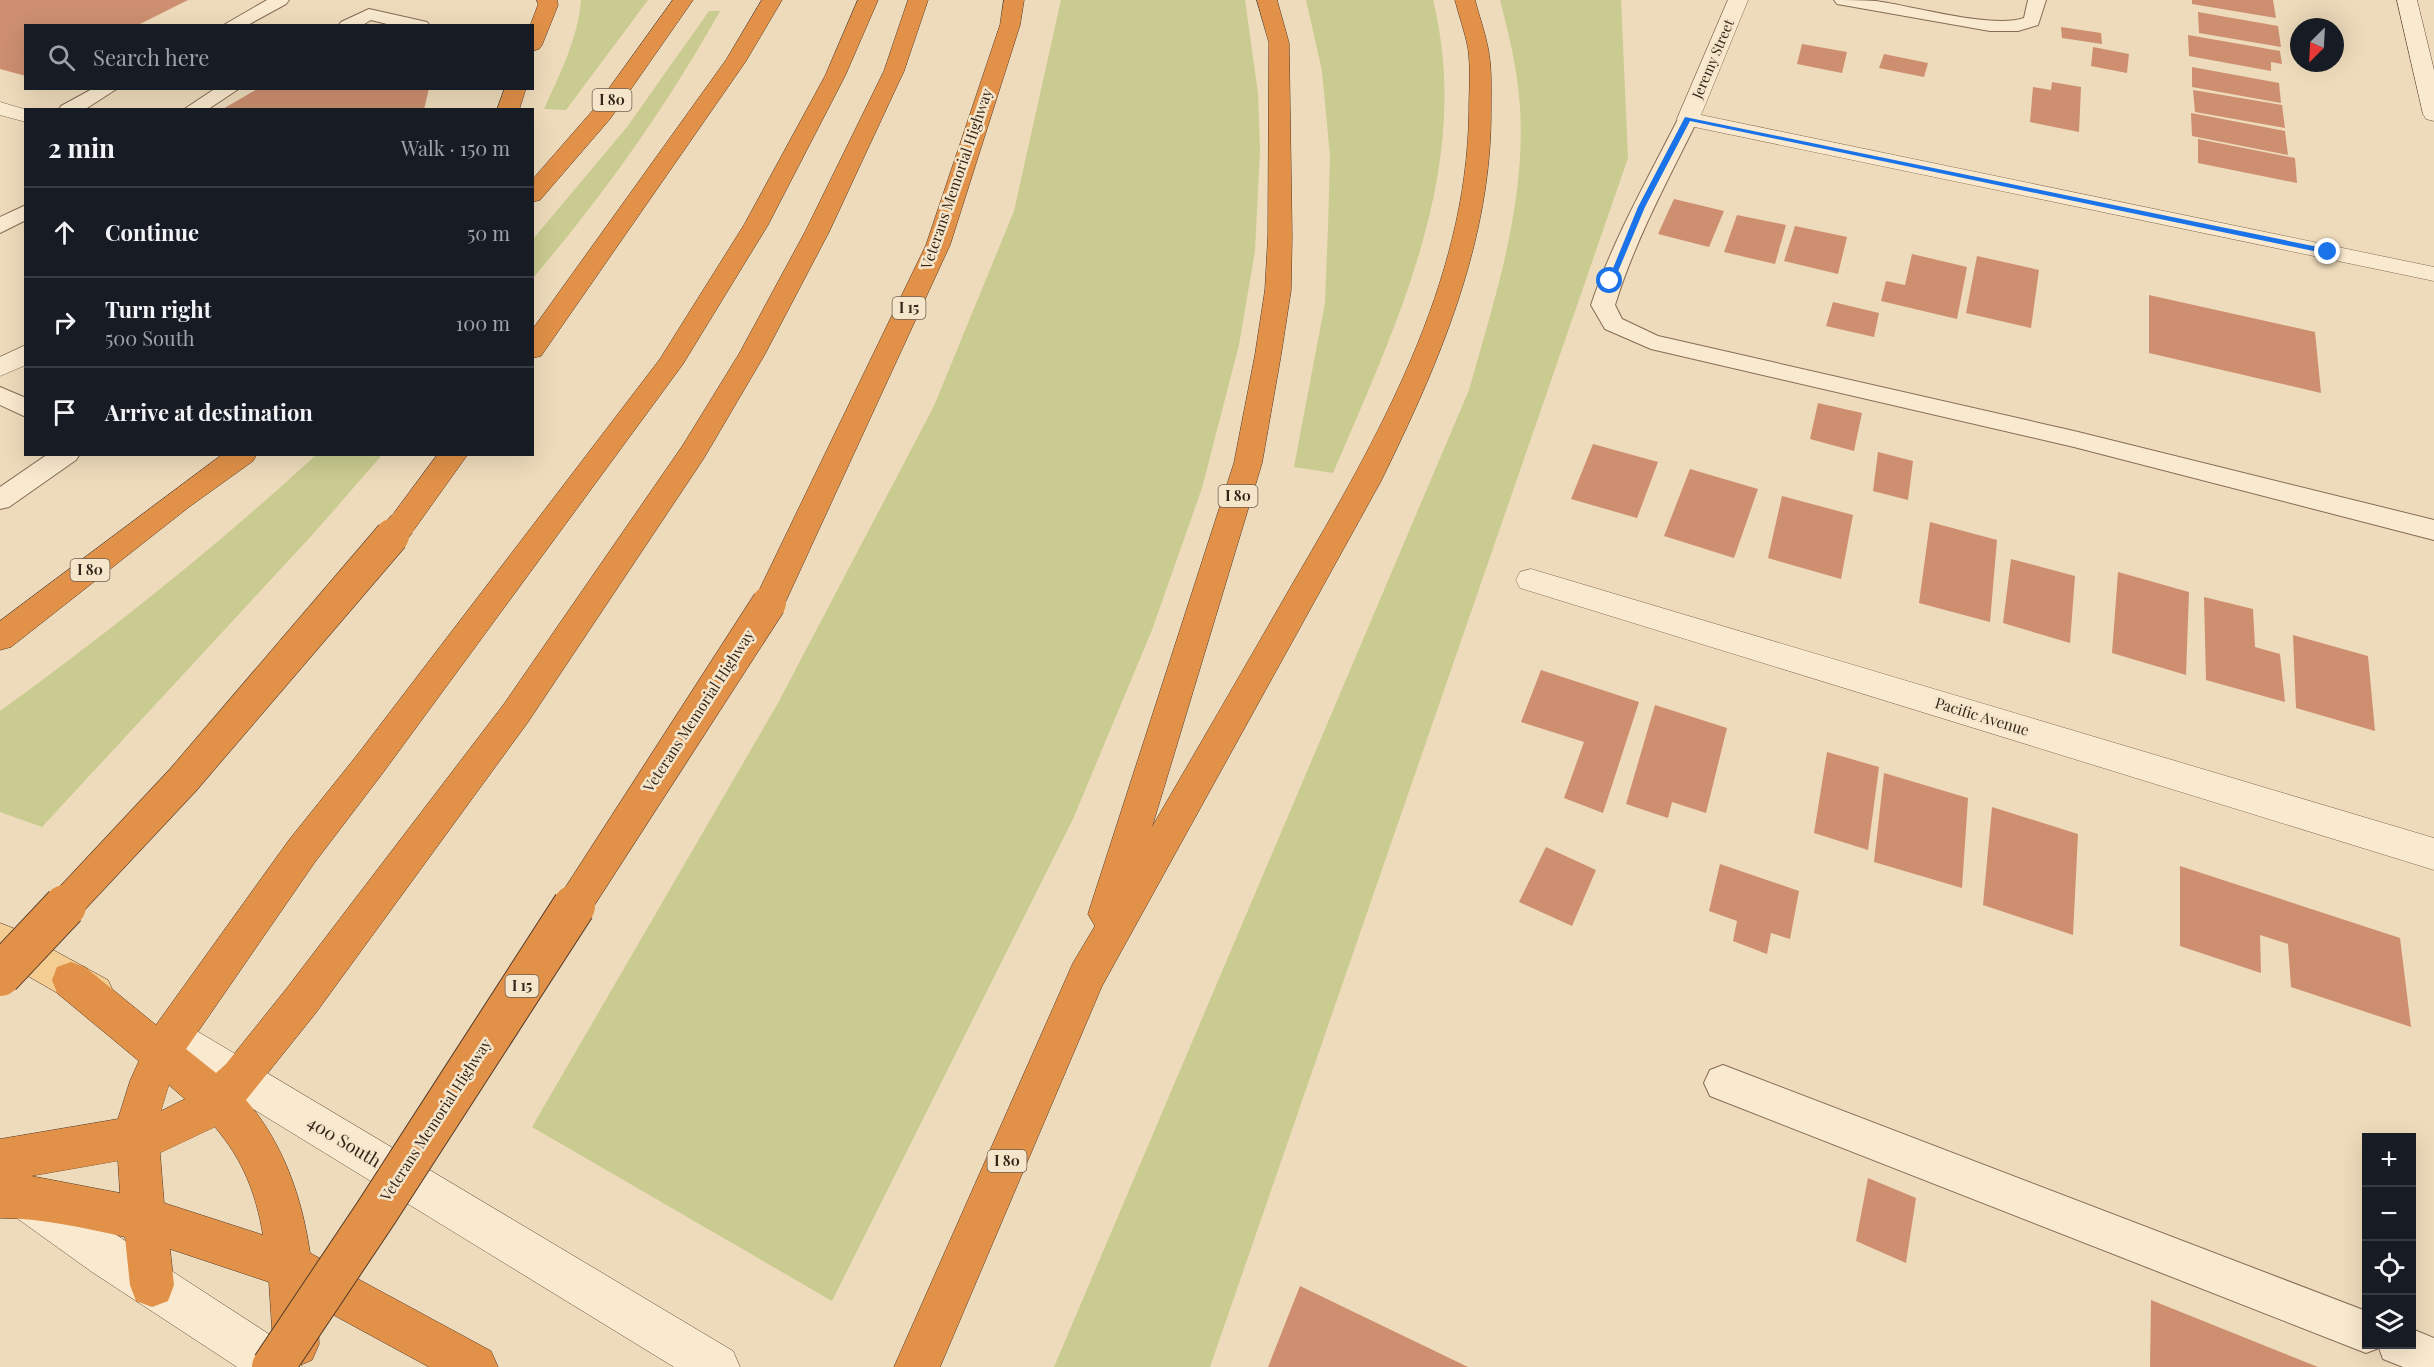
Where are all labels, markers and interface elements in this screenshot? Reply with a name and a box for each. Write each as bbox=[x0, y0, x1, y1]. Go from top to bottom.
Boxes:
street label: Jeremy Street bbox=[1687, 15, 1738, 102]
north arrow bbox=[2290, 18, 2344, 72]
search box bbox=[24, 24, 534, 90]
icon: search bbox=[45, 41, 78, 74]
text: Search here bbox=[93, 42, 209, 72]
street label: Veterans Memorial Highway bbox=[915, 85, 997, 273]
road number: I 80 bbox=[592, 89, 632, 111]
text: 2 min bbox=[48, 130, 115, 165]
text: Walk · 150 m bbox=[401, 134, 510, 161]
icon: ahead bbox=[48, 216, 81, 249]
text: Continue bbox=[105, 217, 199, 247]
text: 50 m bbox=[467, 219, 510, 246]
route end bbox=[2314, 238, 2340, 264]
route start bbox=[1596, 267, 1622, 293]
text: Turn right bbox=[105, 294, 211, 324]
road number: I 15 bbox=[892, 297, 926, 319]
icon: right bbox=[48, 306, 81, 339]
text: 100 m bbox=[456, 309, 510, 336]
text: 500 South bbox=[105, 324, 195, 351]
icon: arrive bbox=[48, 396, 81, 429]
text: Arrive at destination bbox=[105, 397, 313, 427]
road number: I 80 bbox=[1218, 485, 1258, 507]
road number: I 80 bbox=[70, 559, 110, 581]
street label: Veterans Memorial Highway bbox=[638, 625, 758, 796]
street label: Pacific Avenue bbox=[1933, 692, 2032, 740]
road number: I 15 bbox=[506, 975, 538, 997]
street label: Veterans Memorial Highway bbox=[375, 1034, 495, 1205]
street label: 400 South bbox=[303, 1110, 386, 1173]
map controls bbox=[2362, 1133, 2416, 1349]
button: + bbox=[2362, 1133, 2416, 1187]
road number: I 80 bbox=[988, 1150, 1026, 1172]
button: − bbox=[2362, 1187, 2416, 1241]
button: locate bbox=[2362, 1241, 2416, 1295]
button: layers bbox=[2362, 1295, 2416, 1349]

